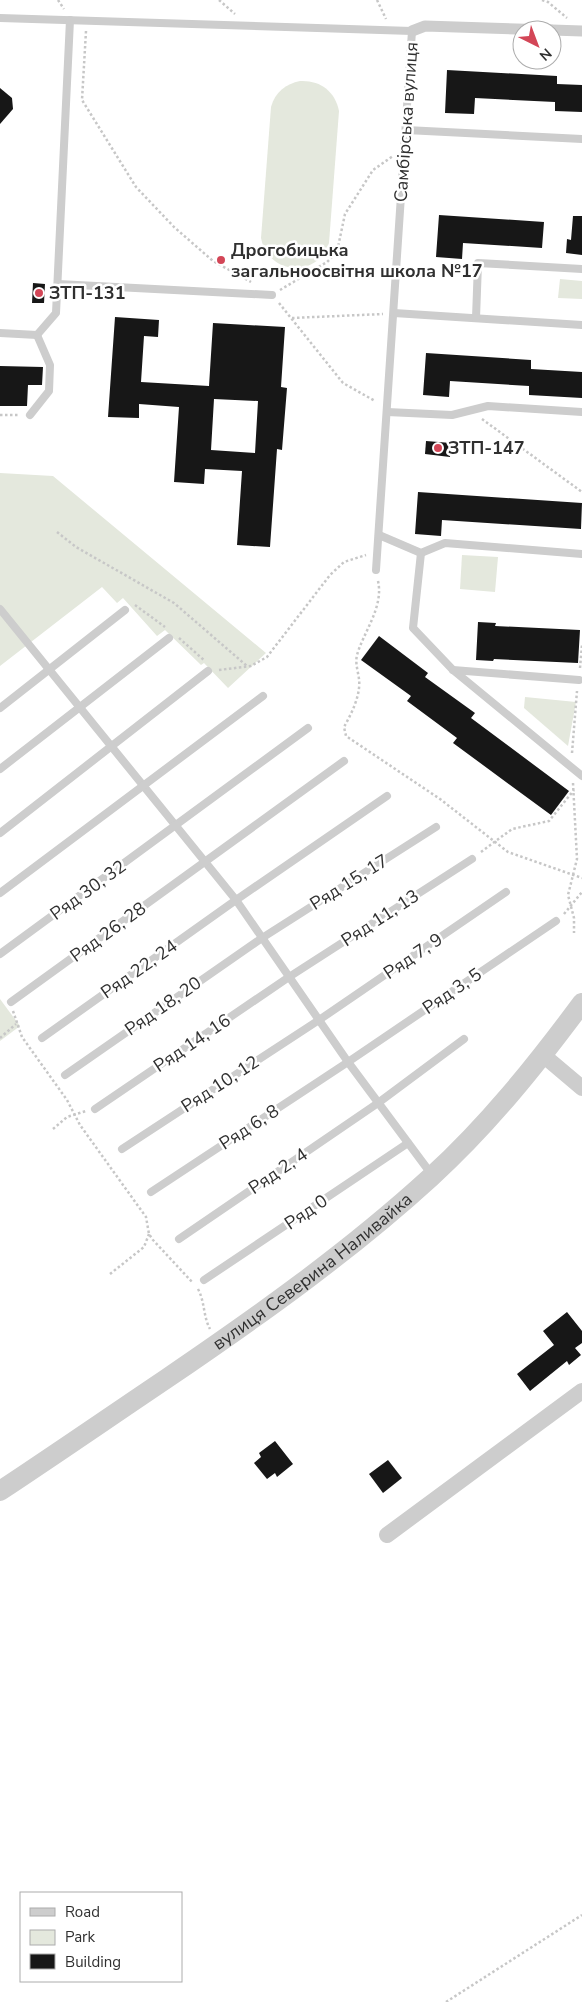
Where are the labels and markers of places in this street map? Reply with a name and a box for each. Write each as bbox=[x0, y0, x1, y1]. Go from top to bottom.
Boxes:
place label: Дрогобицька загальноосвітня школа №17 bbox=[231, 238, 483, 283]
marker: Дрогобицька загальноосвітня школа №17 bbox=[215, 254, 227, 266]
place label: ЗТП-131 bbox=[49, 281, 125, 305]
marker: ЗТП-131 bbox=[33, 287, 45, 299]
place label: ЗТП-147 bbox=[448, 436, 524, 460]
marker: ЗТП-147 bbox=[432, 442, 444, 454]

